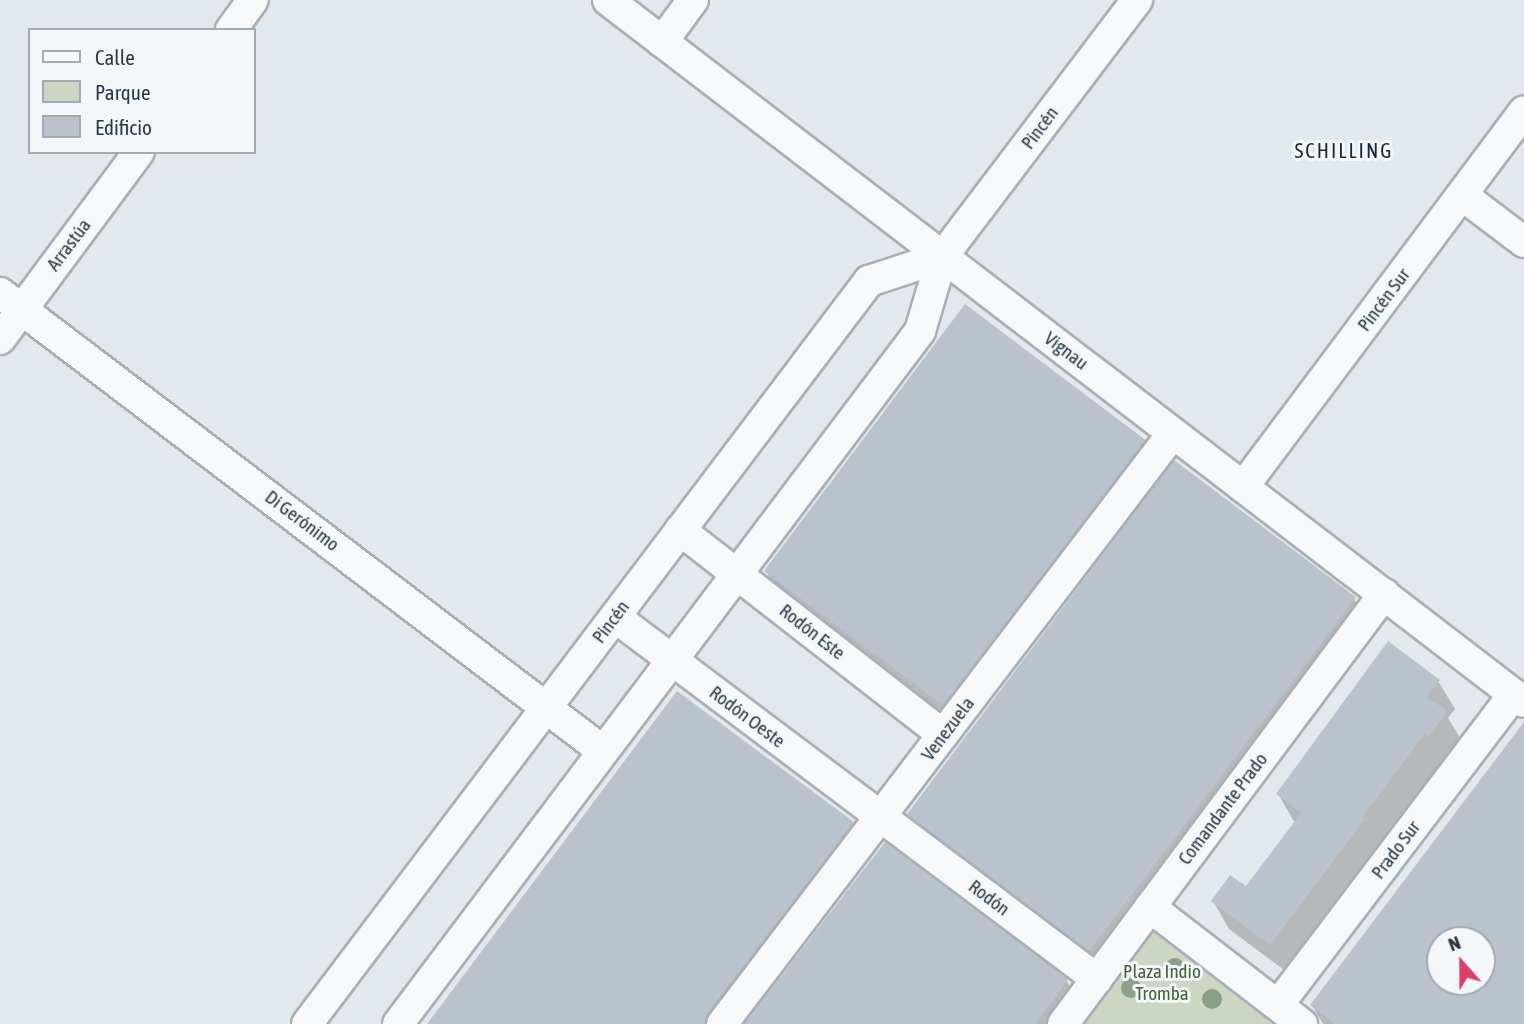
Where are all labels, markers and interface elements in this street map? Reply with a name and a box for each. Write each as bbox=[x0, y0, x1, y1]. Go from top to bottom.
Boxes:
legend bbox=[28, 28, 256, 154]
text: Calle bbox=[95, 45, 135, 69]
text: Parque bbox=[95, 80, 150, 104]
street label: Pincén bbox=[1017, 102, 1063, 154]
text: Edificio bbox=[95, 115, 152, 139]
district label: SCHILLING bbox=[1296, 137, 1392, 163]
street label: Arrastúa bbox=[42, 215, 96, 275]
street label: Pincén Sur bbox=[1353, 264, 1415, 336]
street label: Vignau bbox=[1040, 327, 1092, 375]
street label: Di Gerónimo bbox=[260, 486, 344, 556]
street label: Pincén bbox=[588, 596, 634, 648]
street label: Rodón Este bbox=[775, 599, 849, 665]
street label: Rodón Oeste bbox=[705, 681, 789, 753]
street label: Venezuela bbox=[917, 693, 979, 765]
street label: Comandante Prado bbox=[1174, 749, 1272, 869]
street label: Prado Sur bbox=[1367, 817, 1425, 883]
street label: Rodón bbox=[964, 875, 1014, 921]
north arrow bbox=[1426, 926, 1496, 996]
text: N bbox=[1445, 931, 1463, 956]
park label: Plaza Indio Tromba bbox=[1123, 961, 1201, 1005]

